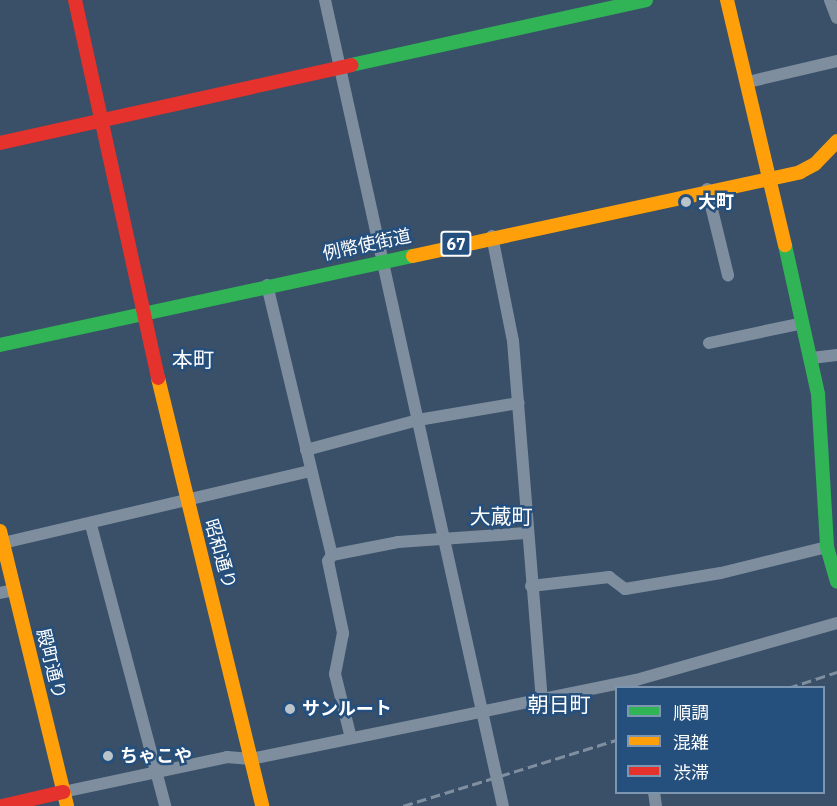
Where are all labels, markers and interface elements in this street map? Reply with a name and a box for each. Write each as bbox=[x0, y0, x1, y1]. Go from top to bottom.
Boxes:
place label: 大町 bbox=[698, 191, 734, 213]
marker: 大町 bbox=[679, 195, 693, 209]
street label: 例幣使街道 bbox=[321, 225, 413, 265]
road number: 67 bbox=[440, 231, 472, 257]
district label: 本町 bbox=[172, 346, 214, 372]
district label: 大蔵町 bbox=[470, 503, 532, 529]
street label: 昭和通り bbox=[200, 516, 240, 592]
street label: 殿町通り bbox=[32, 626, 70, 702]
legend bbox=[615, 686, 825, 794]
district label: 朝日町 bbox=[528, 691, 590, 717]
place label: サンルート bbox=[302, 698, 392, 720]
text: 順調 bbox=[673, 701, 709, 724]
marker: サンルート bbox=[283, 702, 297, 716]
text: 混雑 bbox=[673, 731, 709, 754]
place label: ちゃこや bbox=[120, 745, 192, 767]
marker: ちゃこや bbox=[101, 749, 115, 763]
text: 渋滞 bbox=[673, 761, 709, 784]

